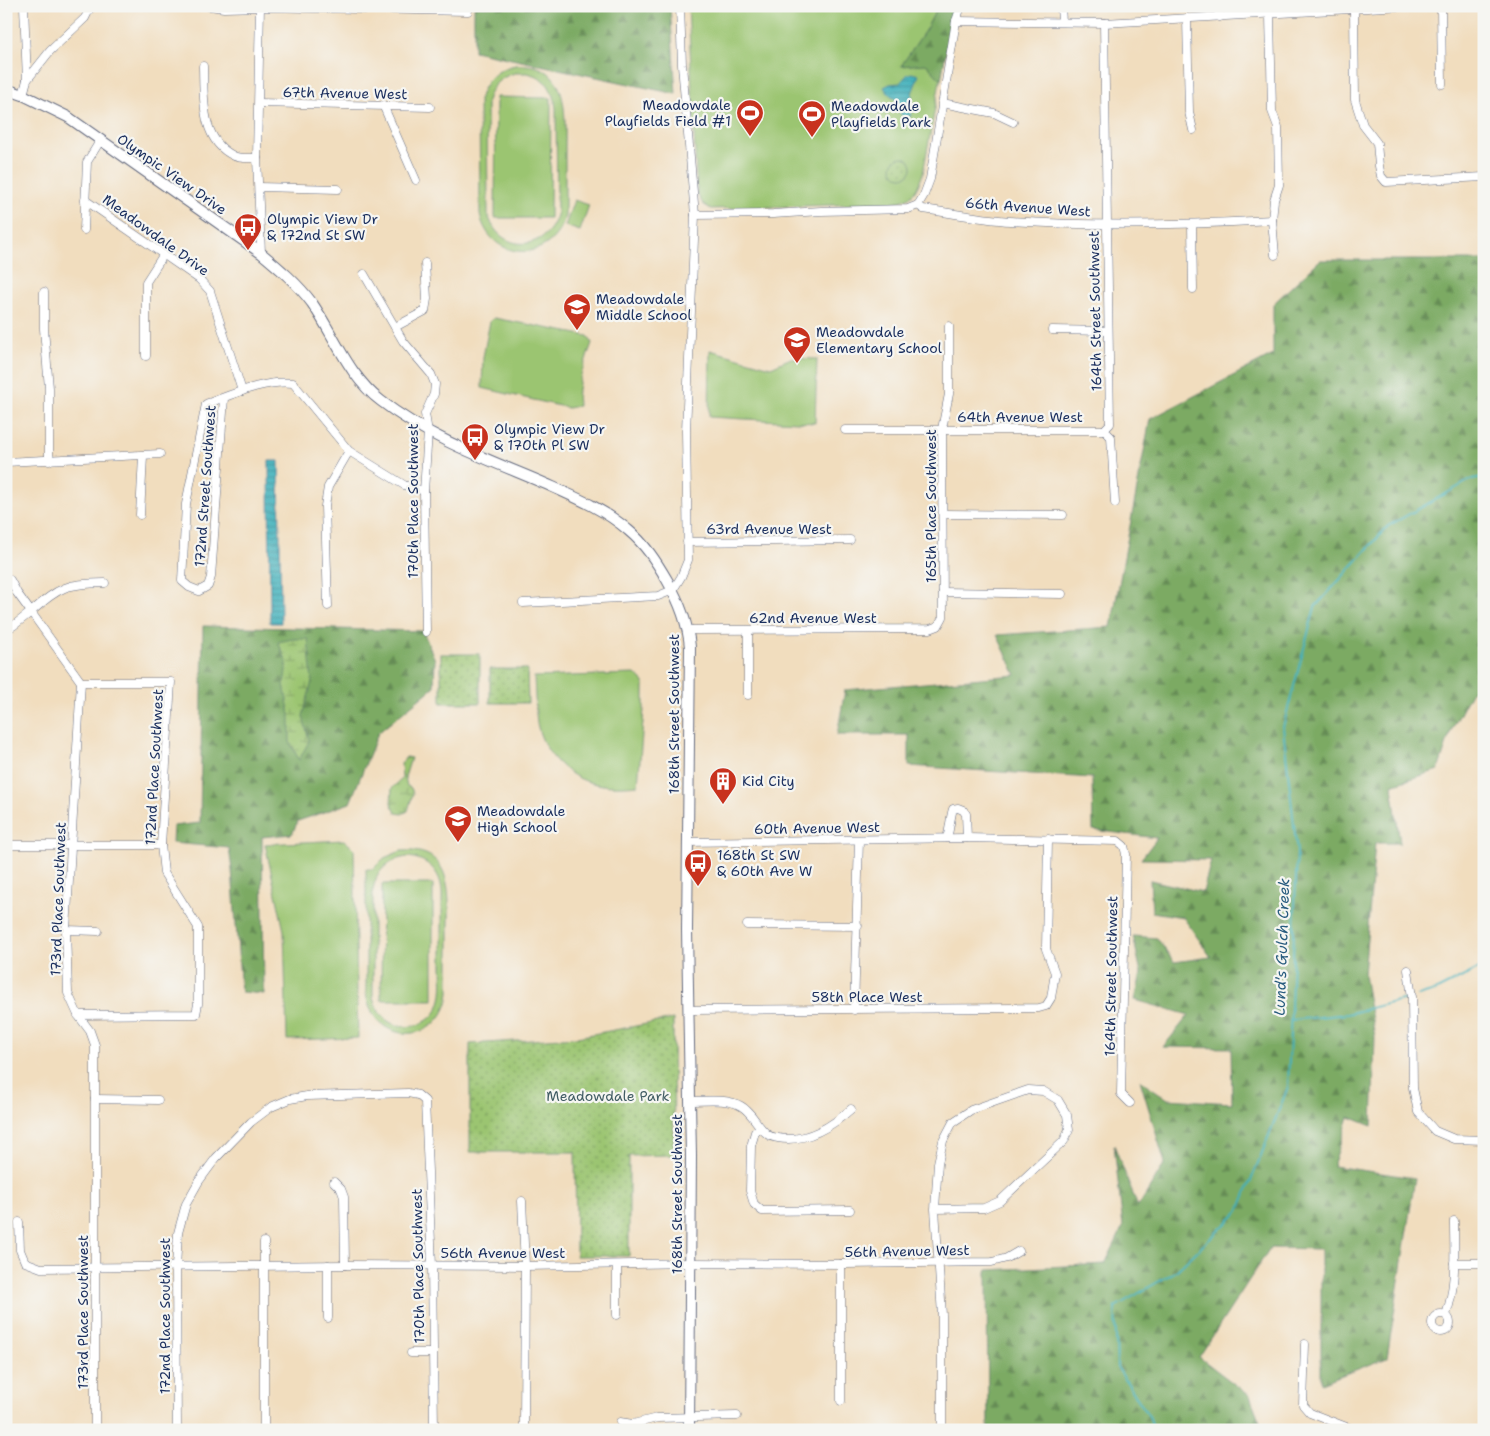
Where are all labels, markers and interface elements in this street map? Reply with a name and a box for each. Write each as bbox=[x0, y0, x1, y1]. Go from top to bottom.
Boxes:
street label: 67th Avenue West bbox=[282, 83, 408, 103]
place label: Meadowdale Playfields Field #1 bbox=[605, 96, 731, 130]
place label: Meadowdale Playfields Park bbox=[831, 97, 931, 131]
sports icon: Meadowdale Playfields Field #1 bbox=[735, 98, 765, 137]
sports icon: Meadowdale Playfields Park bbox=[797, 99, 827, 138]
street label: Olympic View Drive bbox=[114, 129, 230, 219]
street label: Meadowdale Drive bbox=[99, 190, 213, 280]
street label: 66th Avenue West bbox=[965, 194, 1091, 220]
place label: Olympic View Dr & 172nd St SW bbox=[267, 210, 378, 244]
bus stop icon: Olympic View Dr & 172nd St SW bbox=[233, 212, 263, 251]
street label: 164th Street Southwest bbox=[1085, 231, 1105, 391]
place label: Meadowdale Middle School bbox=[596, 290, 692, 324]
school or university icon: Meadowdale Middle School bbox=[562, 292, 592, 331]
place label: Meadowdale Elementary School bbox=[816, 323, 943, 357]
school or university icon: Meadowdale Elementary School bbox=[782, 325, 812, 364]
street label: 172nd Street Southwest bbox=[190, 405, 220, 567]
street label: 64th Avenue West bbox=[957, 408, 1083, 426]
place label: Olympic View Dr & 170th Pl SW bbox=[494, 420, 605, 454]
bus stop icon: Olympic View Dr & 170th Pl SW bbox=[460, 422, 490, 461]
street label: 170th Place Southwest bbox=[404, 423, 422, 579]
street label: 165th Place Southwest bbox=[922, 429, 940, 583]
street label: 63rd Avenue West bbox=[706, 520, 832, 538]
street label: 62nd Avenue West bbox=[749, 609, 877, 627]
street label: 168th Street Southwest bbox=[665, 634, 683, 794]
street label: 172nd Place Southwest bbox=[141, 688, 167, 846]
building icon: Kid City bbox=[708, 766, 738, 805]
place label: Kid City bbox=[742, 772, 795, 790]
place label: Meadowdale High School bbox=[477, 802, 566, 836]
school or university icon: Meadowdale High School bbox=[443, 804, 473, 843]
street label: 60th Avenue West bbox=[754, 818, 880, 838]
street label: 173rd Place Southwest bbox=[46, 822, 70, 976]
place label: 168th St SW & 60th Ave W bbox=[717, 846, 813, 880]
bus stop icon: 168th St SW & 60th Ave W bbox=[683, 848, 713, 887]
water label: Lund's Gulch Creek bbox=[1270, 877, 1294, 1016]
street label: 164th Street Southwest bbox=[1101, 896, 1121, 1056]
street label: 58th Place West bbox=[811, 988, 923, 1006]
park label: Meadowdale Park bbox=[546, 1087, 670, 1105]
street label: 168th Street Southwest bbox=[668, 1114, 686, 1274]
street label: 170th Place Southwest bbox=[408, 1188, 428, 1344]
street label: 173rd Place Southwest bbox=[74, 1235, 92, 1389]
street label: 172nd Place Southwest bbox=[156, 1238, 174, 1394]
street label: 56th Avenue West bbox=[844, 1241, 970, 1261]
street label: 56th Avenue West bbox=[441, 1244, 565, 1262]

